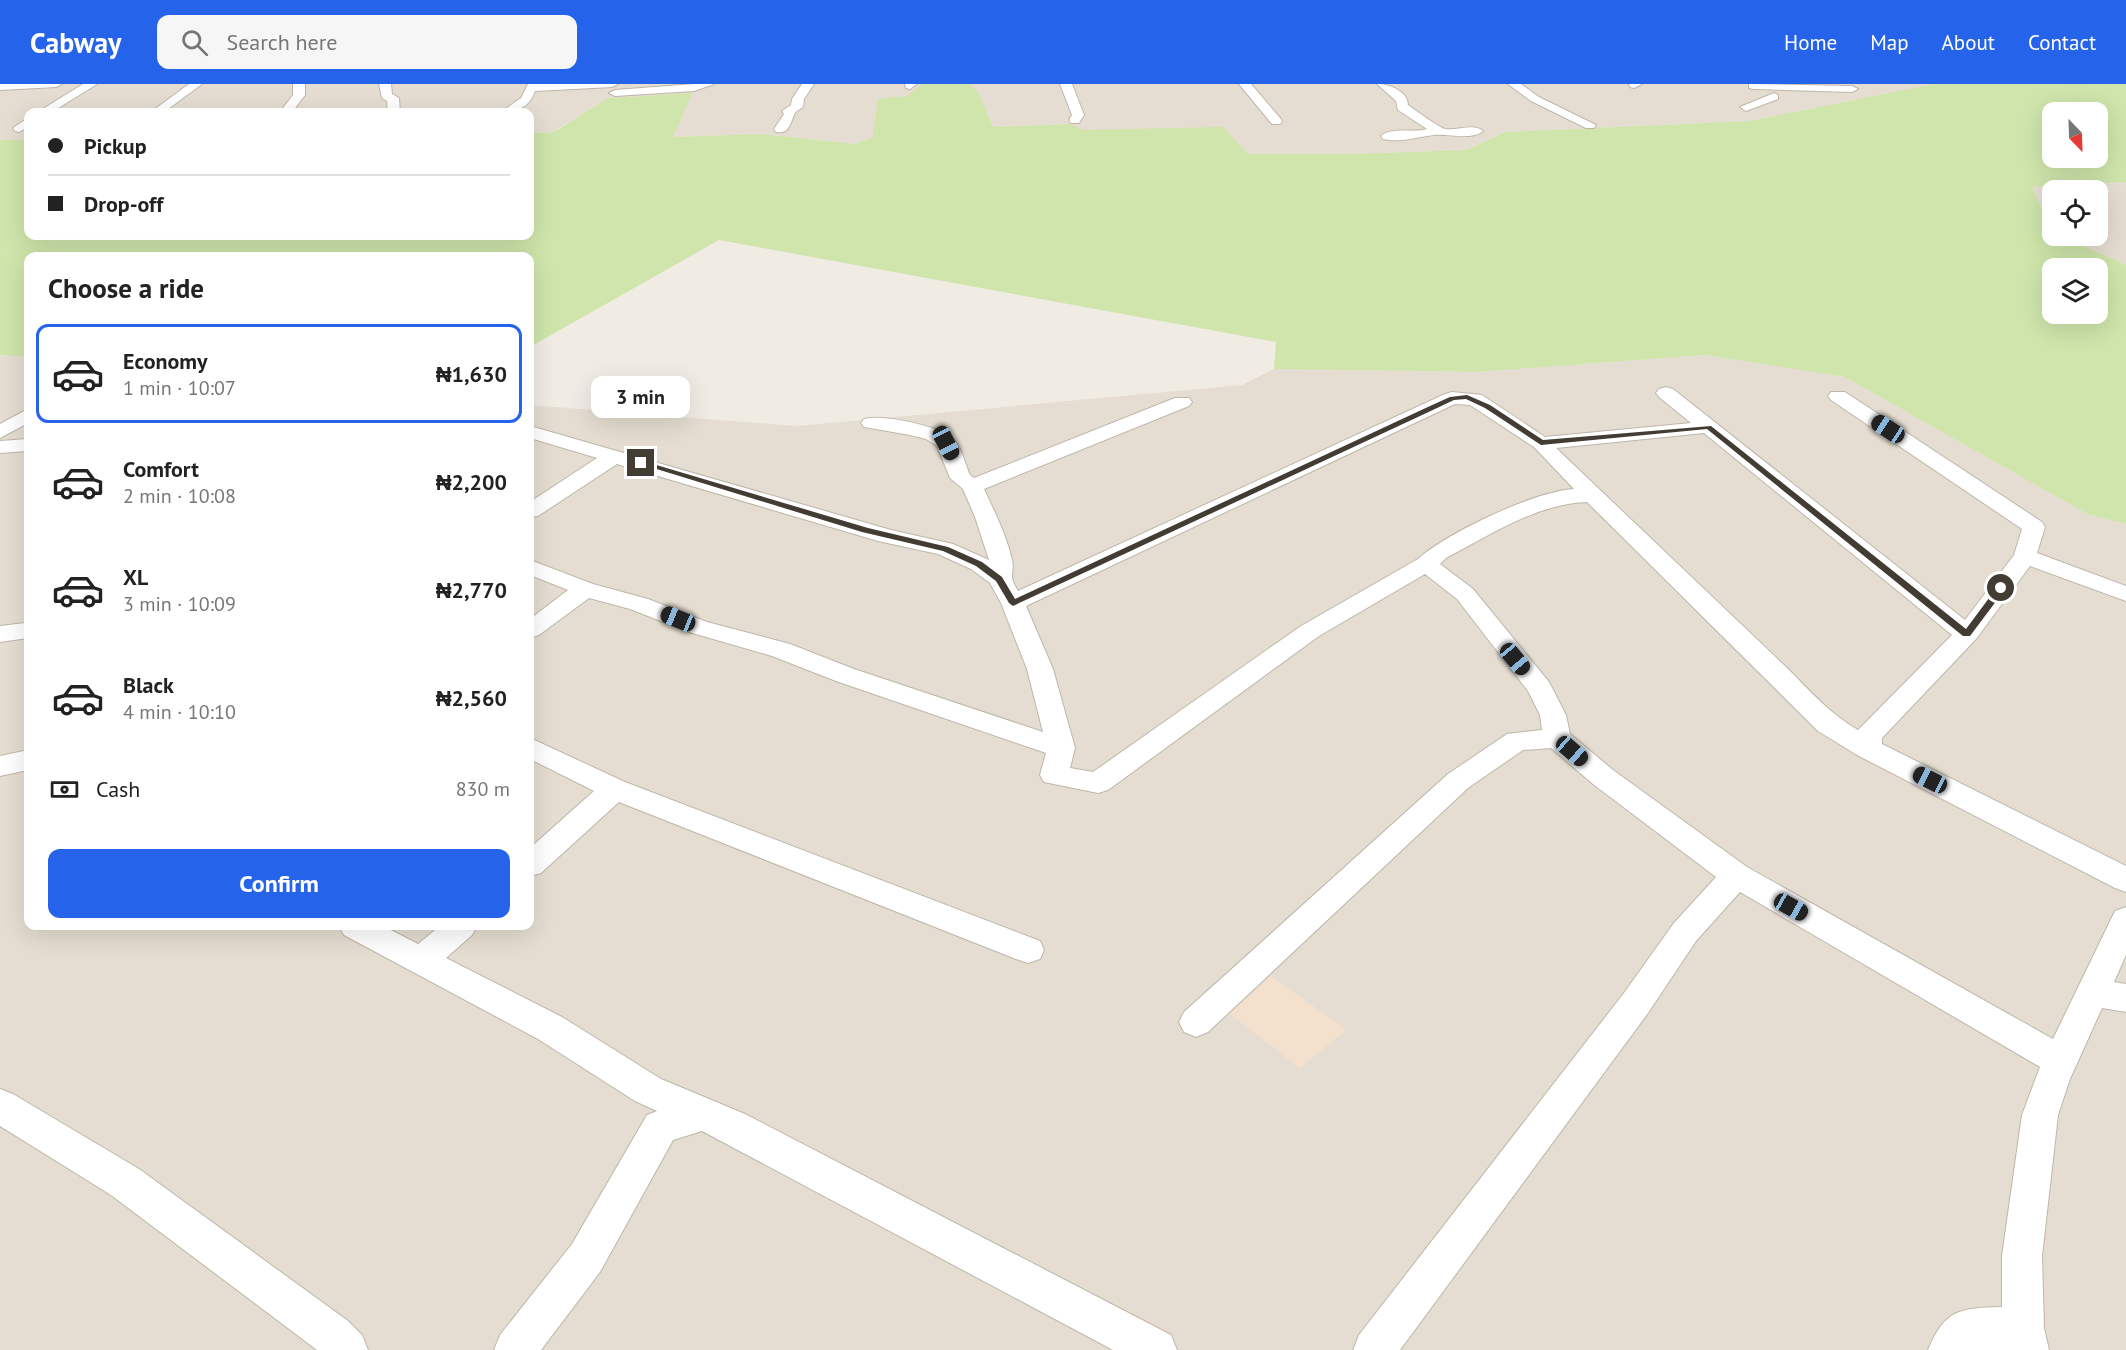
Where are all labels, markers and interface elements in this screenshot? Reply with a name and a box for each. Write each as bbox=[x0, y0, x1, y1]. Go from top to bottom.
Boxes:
search box bbox=[157, 15, 577, 69]
text: Cabway bbox=[30, 24, 121, 61]
icon: search bbox=[178, 26, 211, 59]
text: Search here bbox=[226, 28, 337, 56]
text: Home bbox=[1784, 29, 1837, 56]
text: Map bbox=[1870, 29, 1909, 56]
text: About bbox=[1942, 29, 1995, 56]
text: Contact bbox=[2028, 29, 2096, 56]
north arrow bbox=[2042, 102, 2108, 168]
map controls bbox=[2042, 102, 2108, 324]
text: Pickup bbox=[84, 132, 147, 160]
button: locate bbox=[2042, 180, 2108, 246]
text: Drop-off bbox=[84, 190, 163, 218]
button: layers bbox=[2042, 258, 2108, 324]
text: Choose a ride bbox=[48, 271, 204, 305]
icon: car bbox=[51, 347, 105, 401]
text: Economy bbox=[123, 347, 207, 375]
text: ₦1,630 bbox=[436, 360, 507, 388]
text: 1 min · 10:07 bbox=[123, 375, 236, 401]
callout: 3 min bbox=[592, 376, 690, 418]
text: 3 min bbox=[616, 384, 665, 410]
car bbox=[1868, 412, 1908, 446]
car bbox=[930, 423, 962, 463]
route end bbox=[627, 449, 654, 476]
icon: car bbox=[51, 455, 105, 509]
text: Comfort bbox=[123, 455, 199, 483]
text: ₦2,200 bbox=[436, 468, 507, 496]
text: 2 min · 10:08 bbox=[123, 483, 236, 509]
icon: car bbox=[51, 563, 105, 617]
text: XL bbox=[123, 563, 148, 591]
route start bbox=[1987, 574, 2014, 601]
text: ₦2,770 bbox=[436, 576, 507, 604]
text: 3 min · 10:09 bbox=[123, 591, 236, 617]
car bbox=[658, 604, 698, 634]
car bbox=[1497, 639, 1533, 679]
icon: car bbox=[51, 671, 105, 725]
text: Black bbox=[123, 671, 174, 699]
text: ₦2,560 bbox=[436, 684, 507, 712]
text: 4 min · 10:10 bbox=[123, 699, 236, 725]
car bbox=[1553, 732, 1591, 770]
car bbox=[1910, 764, 1950, 796]
icon: cash bbox=[48, 773, 81, 806]
text: Cash bbox=[96, 775, 140, 803]
text: 830 m bbox=[456, 776, 510, 802]
button: Confirm bbox=[48, 849, 510, 918]
car bbox=[1771, 890, 1811, 924]

